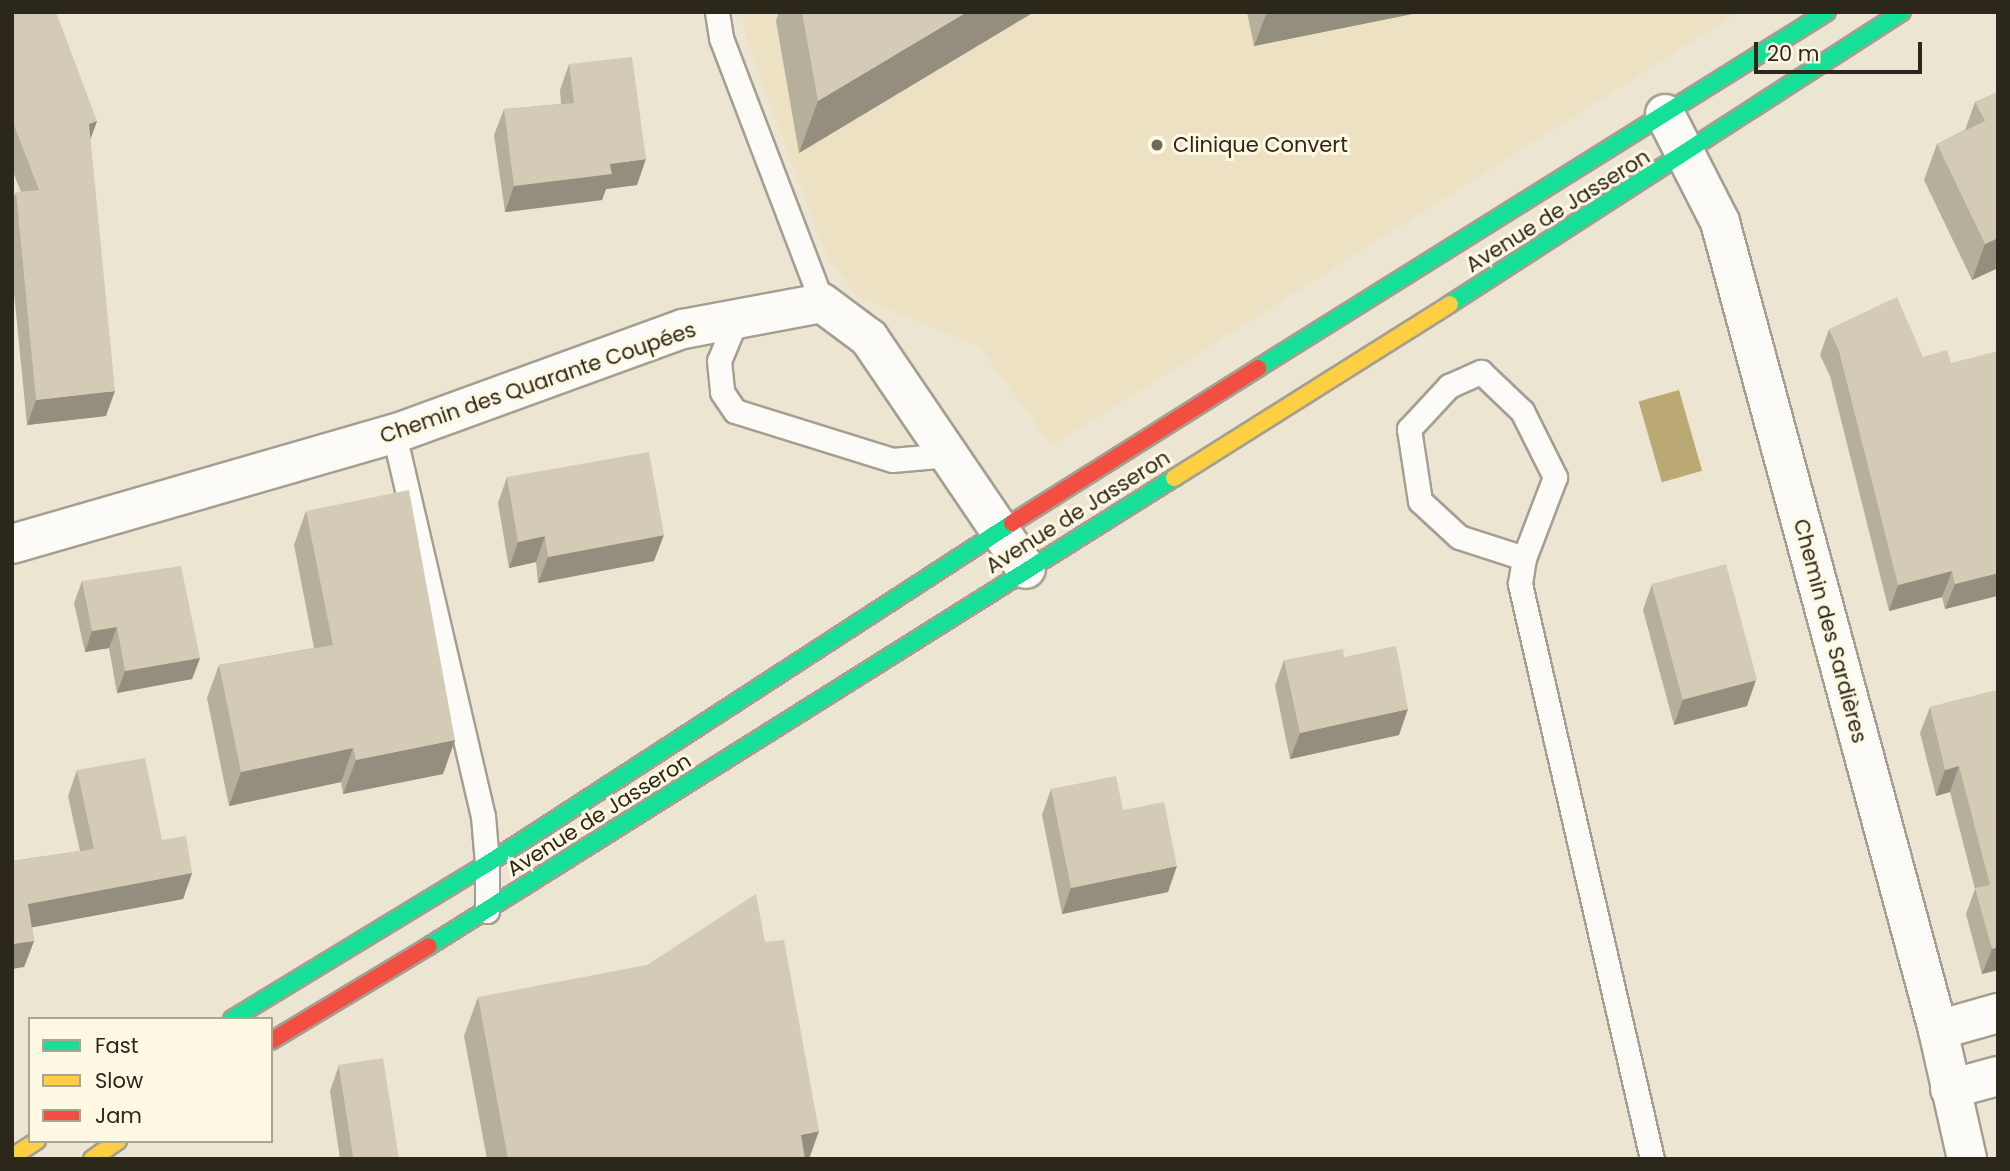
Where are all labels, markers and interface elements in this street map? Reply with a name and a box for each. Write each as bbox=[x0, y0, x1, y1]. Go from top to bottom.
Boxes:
scale bar bbox=[1758, 28, 1926, 72]
text: 20 m bbox=[1767, 39, 1820, 68]
place label: Clinique Convert bbox=[1173, 132, 1348, 158]
marker: Clinique Convert bbox=[1147, 135, 1167, 155]
street label: Avenue de Jasseron bbox=[1461, 144, 1655, 278]
street label: Chemin des Quarante Coupées bbox=[377, 317, 699, 449]
street label: Avenue de Jasseron bbox=[981, 445, 1175, 579]
street label: Chemin des Sardières bbox=[1788, 516, 1872, 746]
street label: Avenue de Jasseron bbox=[502, 748, 696, 882]
legend bbox=[28, 1017, 273, 1143]
text: Fast bbox=[95, 1031, 138, 1060]
text: Slow bbox=[95, 1066, 143, 1095]
text: Jam bbox=[95, 1101, 142, 1130]

